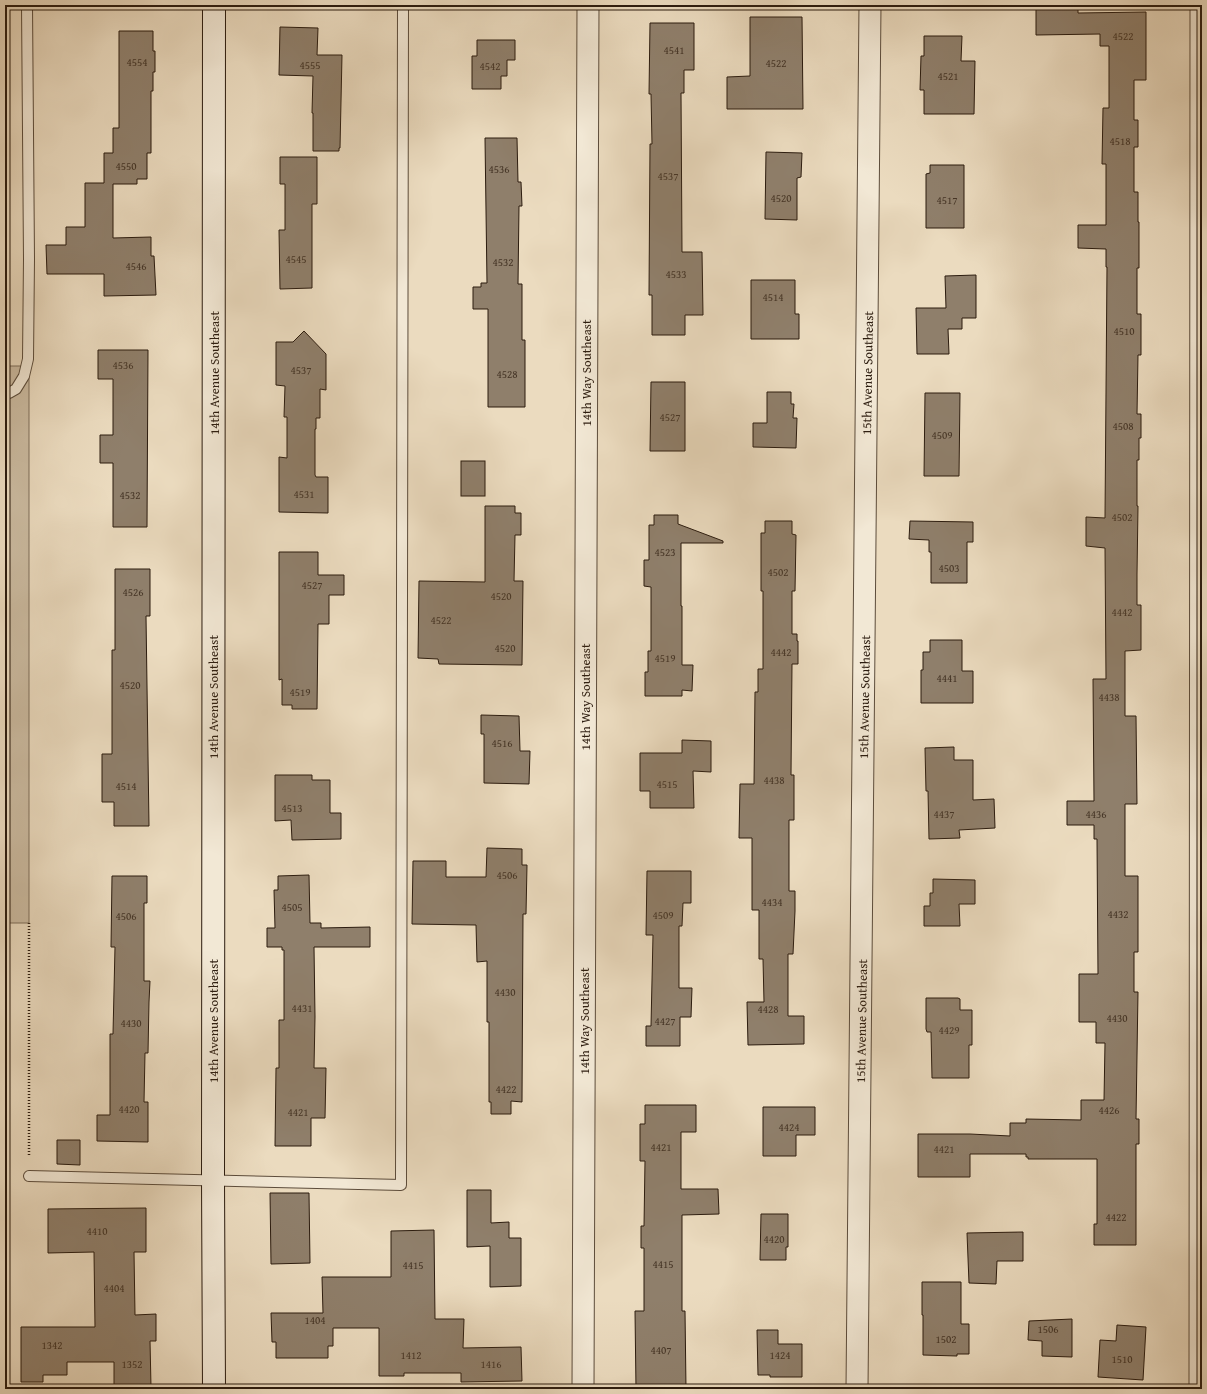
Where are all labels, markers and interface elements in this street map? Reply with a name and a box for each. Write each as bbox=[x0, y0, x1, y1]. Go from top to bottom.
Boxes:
house number: 4522 bbox=[1112, 28, 1134, 44]
house number: 4541 bbox=[663, 42, 685, 58]
house number: 4554 bbox=[126, 54, 148, 70]
house number: 4522 bbox=[765, 55, 787, 71]
house number: 4555 bbox=[299, 57, 321, 73]
house number: 4542 bbox=[479, 58, 501, 74]
house number: 4521 bbox=[937, 68, 959, 84]
house number: 4518 bbox=[1109, 133, 1131, 149]
house number: 4550 bbox=[115, 158, 137, 174]
house number: 4536 bbox=[488, 161, 510, 177]
house number: 4537 bbox=[657, 168, 679, 184]
house number: 4520 bbox=[770, 190, 792, 206]
house number: 4517 bbox=[936, 192, 958, 208]
house number: 4545 bbox=[285, 251, 307, 267]
house number: 4532 bbox=[492, 254, 514, 270]
house number: 4546 bbox=[125, 258, 147, 274]
house number: 4533 bbox=[665, 266, 687, 282]
house number: 4514 bbox=[762, 289, 784, 305]
street label: 15th Avenue Southeast bbox=[857, 310, 878, 435]
street label: 14th Avenue Southeast bbox=[205, 311, 224, 435]
street label: 14th Way Southeast bbox=[577, 319, 596, 427]
house number: 4510 bbox=[1113, 323, 1135, 339]
house number: 4536 bbox=[112, 357, 134, 373]
house number: 4537 bbox=[290, 362, 312, 378]
house number: 4528 bbox=[496, 366, 518, 382]
house number: 4527 bbox=[659, 409, 681, 425]
house number: 4508 bbox=[1112, 418, 1134, 434]
house number: 4509 bbox=[931, 427, 953, 443]
house number: 4531 bbox=[293, 486, 315, 502]
house number: 4532 bbox=[119, 487, 141, 503]
house number: 4502 bbox=[1111, 509, 1133, 525]
house number: 4523 bbox=[654, 544, 676, 560]
house number: 4503 bbox=[938, 560, 960, 576]
house number: 4502 bbox=[767, 564, 789, 580]
house number: 4527 bbox=[301, 577, 323, 593]
house number: 4526 bbox=[122, 584, 144, 600]
house number: 4520 bbox=[490, 588, 512, 604]
house number: 4442 bbox=[1111, 604, 1133, 620]
house number: 4522 bbox=[430, 612, 452, 628]
street label: 15th Avenue Southeast bbox=[854, 634, 875, 759]
street label: 14th Avenue Southeast bbox=[204, 635, 223, 759]
house number: 4520 bbox=[494, 640, 516, 656]
street label: 14th Way Southeast bbox=[576, 643, 595, 751]
house number: 4442 bbox=[770, 644, 792, 660]
house number: 4519 bbox=[654, 650, 676, 666]
house number: 4441 bbox=[936, 670, 958, 686]
house number: 4520 bbox=[119, 677, 141, 693]
house number: 4519 bbox=[289, 684, 311, 700]
house number: 4438 bbox=[1098, 689, 1120, 705]
house number: 4516 bbox=[491, 735, 513, 751]
house number: 4438 bbox=[763, 772, 785, 788]
house number: 4515 bbox=[656, 776, 678, 792]
house number: 4514 bbox=[115, 778, 137, 794]
house number: 4513 bbox=[281, 800, 303, 816]
house number: 4437 bbox=[933, 806, 955, 822]
house number: 4436 bbox=[1085, 806, 1107, 822]
house number: 4506 bbox=[496, 867, 518, 883]
house number: 4434 bbox=[761, 894, 783, 910]
house number: 4505 bbox=[281, 899, 303, 915]
house number: 4432 bbox=[1107, 906, 1129, 922]
house number: 4509 bbox=[652, 907, 674, 923]
house number: 4506 bbox=[115, 908, 137, 924]
street label: 15th Avenue Southeast bbox=[851, 958, 872, 1083]
street label: 14th Avenue Southeast bbox=[204, 959, 223, 1083]
street label: 14th Way Southeast bbox=[575, 967, 594, 1075]
house number: 4430 bbox=[494, 984, 516, 1000]
house number: 4431 bbox=[291, 1000, 313, 1016]
house number: 4428 bbox=[757, 1001, 779, 1017]
house number: 4430 bbox=[1106, 1010, 1128, 1026]
house number: 4427 bbox=[654, 1013, 676, 1029]
house number: 4430 bbox=[120, 1015, 142, 1031]
house number: 4429 bbox=[938, 1022, 960, 1038]
house number: 4422 bbox=[495, 1081, 517, 1097]
house number: 4420 bbox=[118, 1101, 140, 1117]
house number: 4426 bbox=[1098, 1102, 1120, 1118]
house number: 4421 bbox=[287, 1104, 309, 1120]
house number: 4424 bbox=[778, 1119, 800, 1135]
house number: 4421 bbox=[650, 1139, 672, 1155]
house number: 4421 bbox=[933, 1141, 955, 1157]
house number: 4422 bbox=[1105, 1209, 1127, 1225]
house number: 4410 bbox=[86, 1223, 108, 1239]
house number: 4420 bbox=[763, 1231, 785, 1247]
house number: 4415 bbox=[652, 1256, 674, 1272]
house number: 4415 bbox=[402, 1257, 424, 1273]
house number: 4404 bbox=[103, 1280, 125, 1296]
house number: 1404 bbox=[304, 1312, 326, 1328]
house number: 1506 bbox=[1037, 1321, 1059, 1337]
house number: 1502 bbox=[935, 1331, 957, 1347]
house number: 1342 bbox=[41, 1337, 63, 1353]
house number: 4407 bbox=[650, 1342, 672, 1358]
house number: 1412 bbox=[400, 1347, 422, 1363]
house number: 1424 bbox=[769, 1347, 791, 1363]
house number: 1510 bbox=[1111, 1351, 1133, 1367]
house number: 1352 bbox=[121, 1356, 143, 1372]
house number: 1416 bbox=[480, 1356, 502, 1372]

